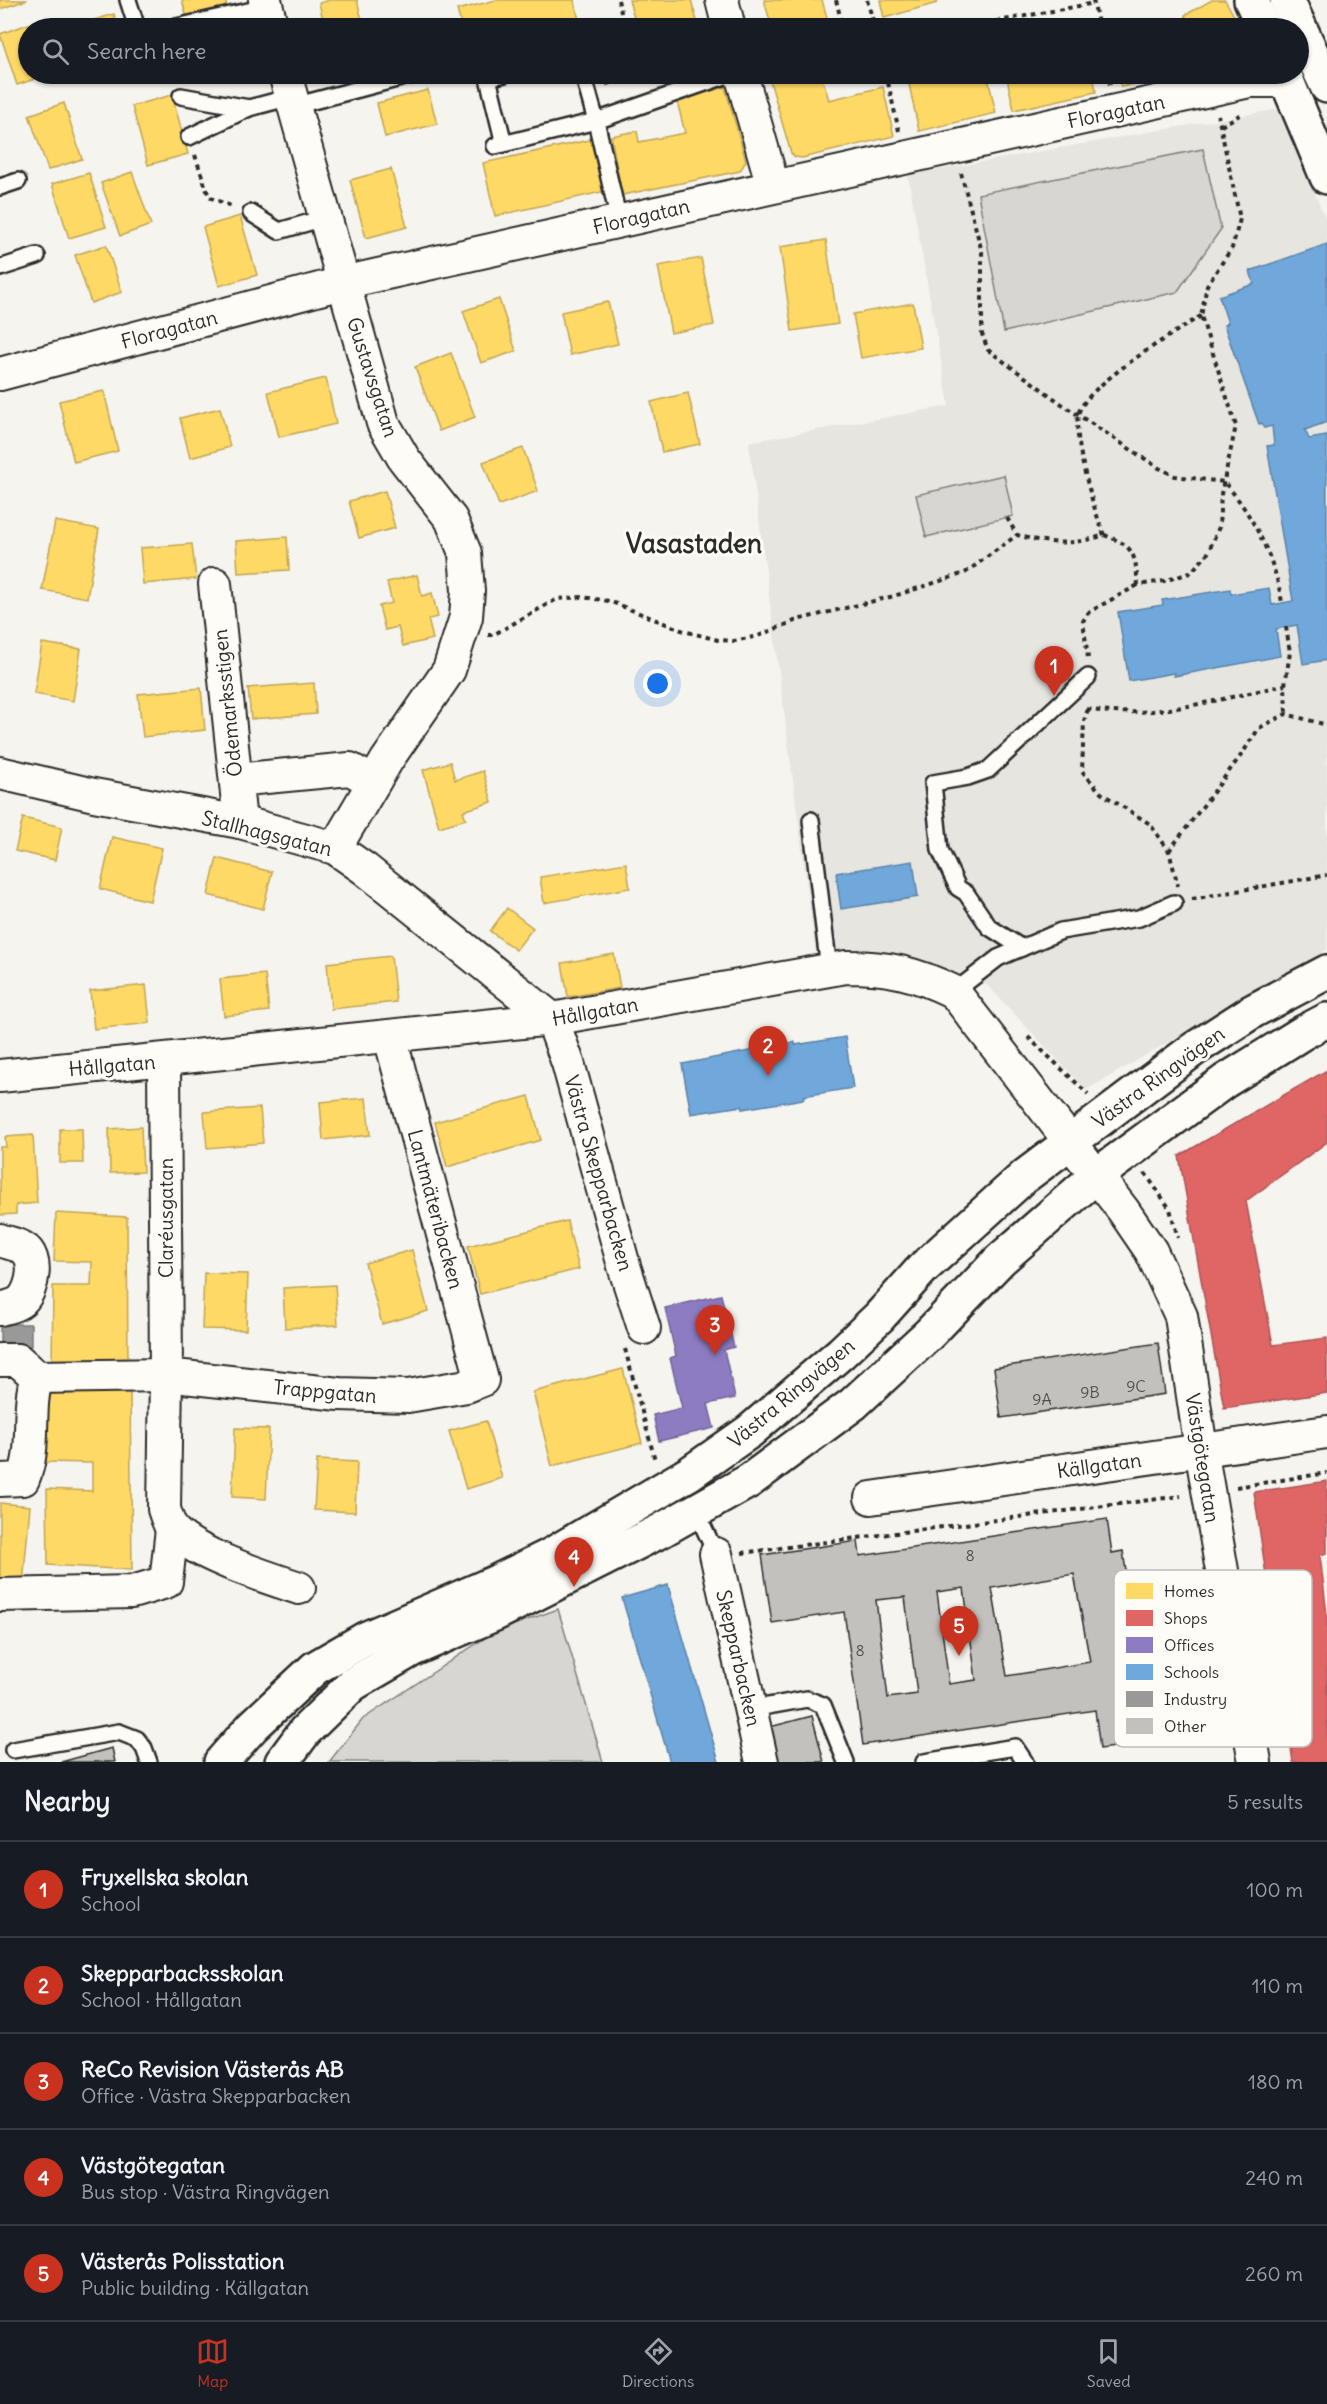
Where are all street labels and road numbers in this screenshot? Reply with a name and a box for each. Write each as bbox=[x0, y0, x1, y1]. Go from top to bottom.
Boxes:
street label: Floragatan bbox=[1065, 89, 1167, 133]
street label: Floragatan bbox=[590, 193, 692, 239]
street label: Floragatan bbox=[118, 304, 220, 354]
street label: Gustavsgatan bbox=[342, 314, 404, 440]
street label: Ödemarksstigen bbox=[207, 628, 247, 778]
street label: Stallhagsgatan bbox=[199, 805, 335, 861]
street label: Hållgatan bbox=[550, 991, 640, 1031]
street label: Västra Ringvägen bbox=[1087, 1021, 1229, 1133]
street label: Hållgatan bbox=[68, 1049, 156, 1081]
street label: Västra Skepparbacken bbox=[559, 1072, 639, 1274]
street label: Lantmäteribacken bbox=[403, 1126, 469, 1292]
street label: Claréusgatan bbox=[153, 1158, 178, 1278]
street label: Västra Ringvägen bbox=[723, 1333, 859, 1453]
street label: Trappgatan bbox=[272, 1374, 378, 1408]
street label: Västgötegatan bbox=[1180, 1391, 1226, 1525]
street label: Källgatan bbox=[1055, 1447, 1143, 1483]
street label: Skepparbacken bbox=[711, 1587, 767, 1729]

